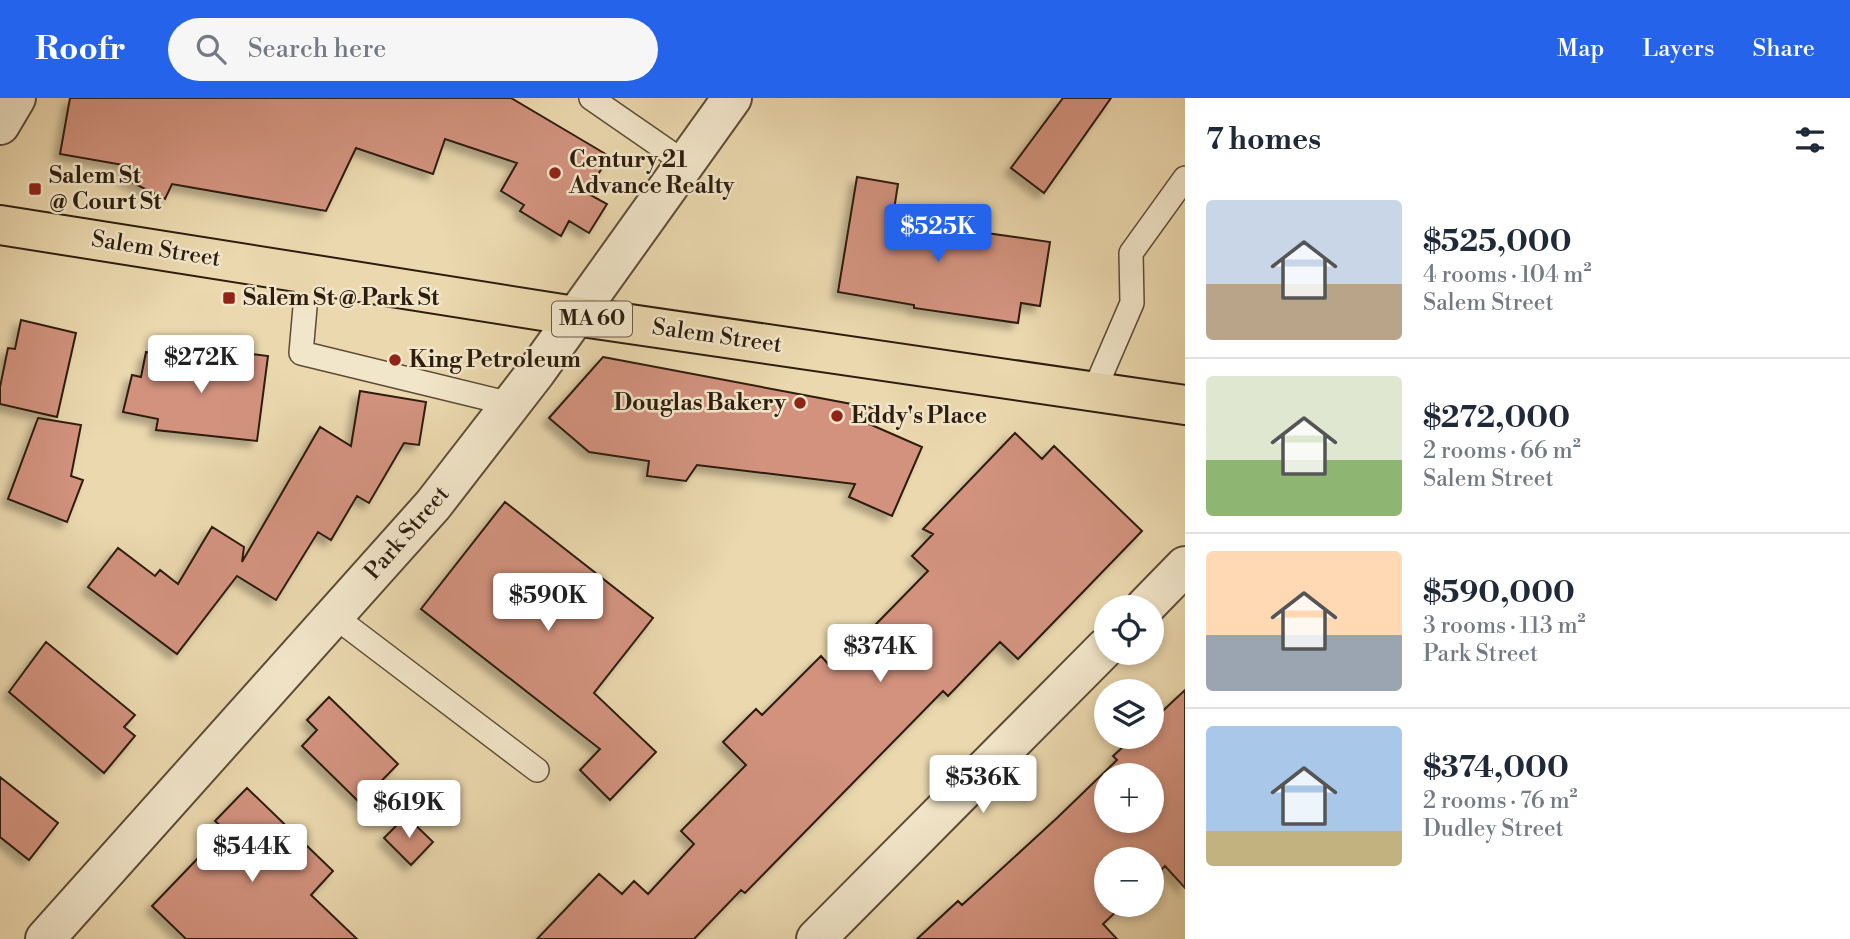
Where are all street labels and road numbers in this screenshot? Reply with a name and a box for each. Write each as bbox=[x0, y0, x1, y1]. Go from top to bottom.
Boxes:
street label: Salem Street bbox=[89, 225, 223, 273]
road number: MA 60 bbox=[552, 302, 632, 336]
street label: Salem Street bbox=[650, 313, 784, 359]
street label: Park Street bbox=[359, 480, 455, 586]

